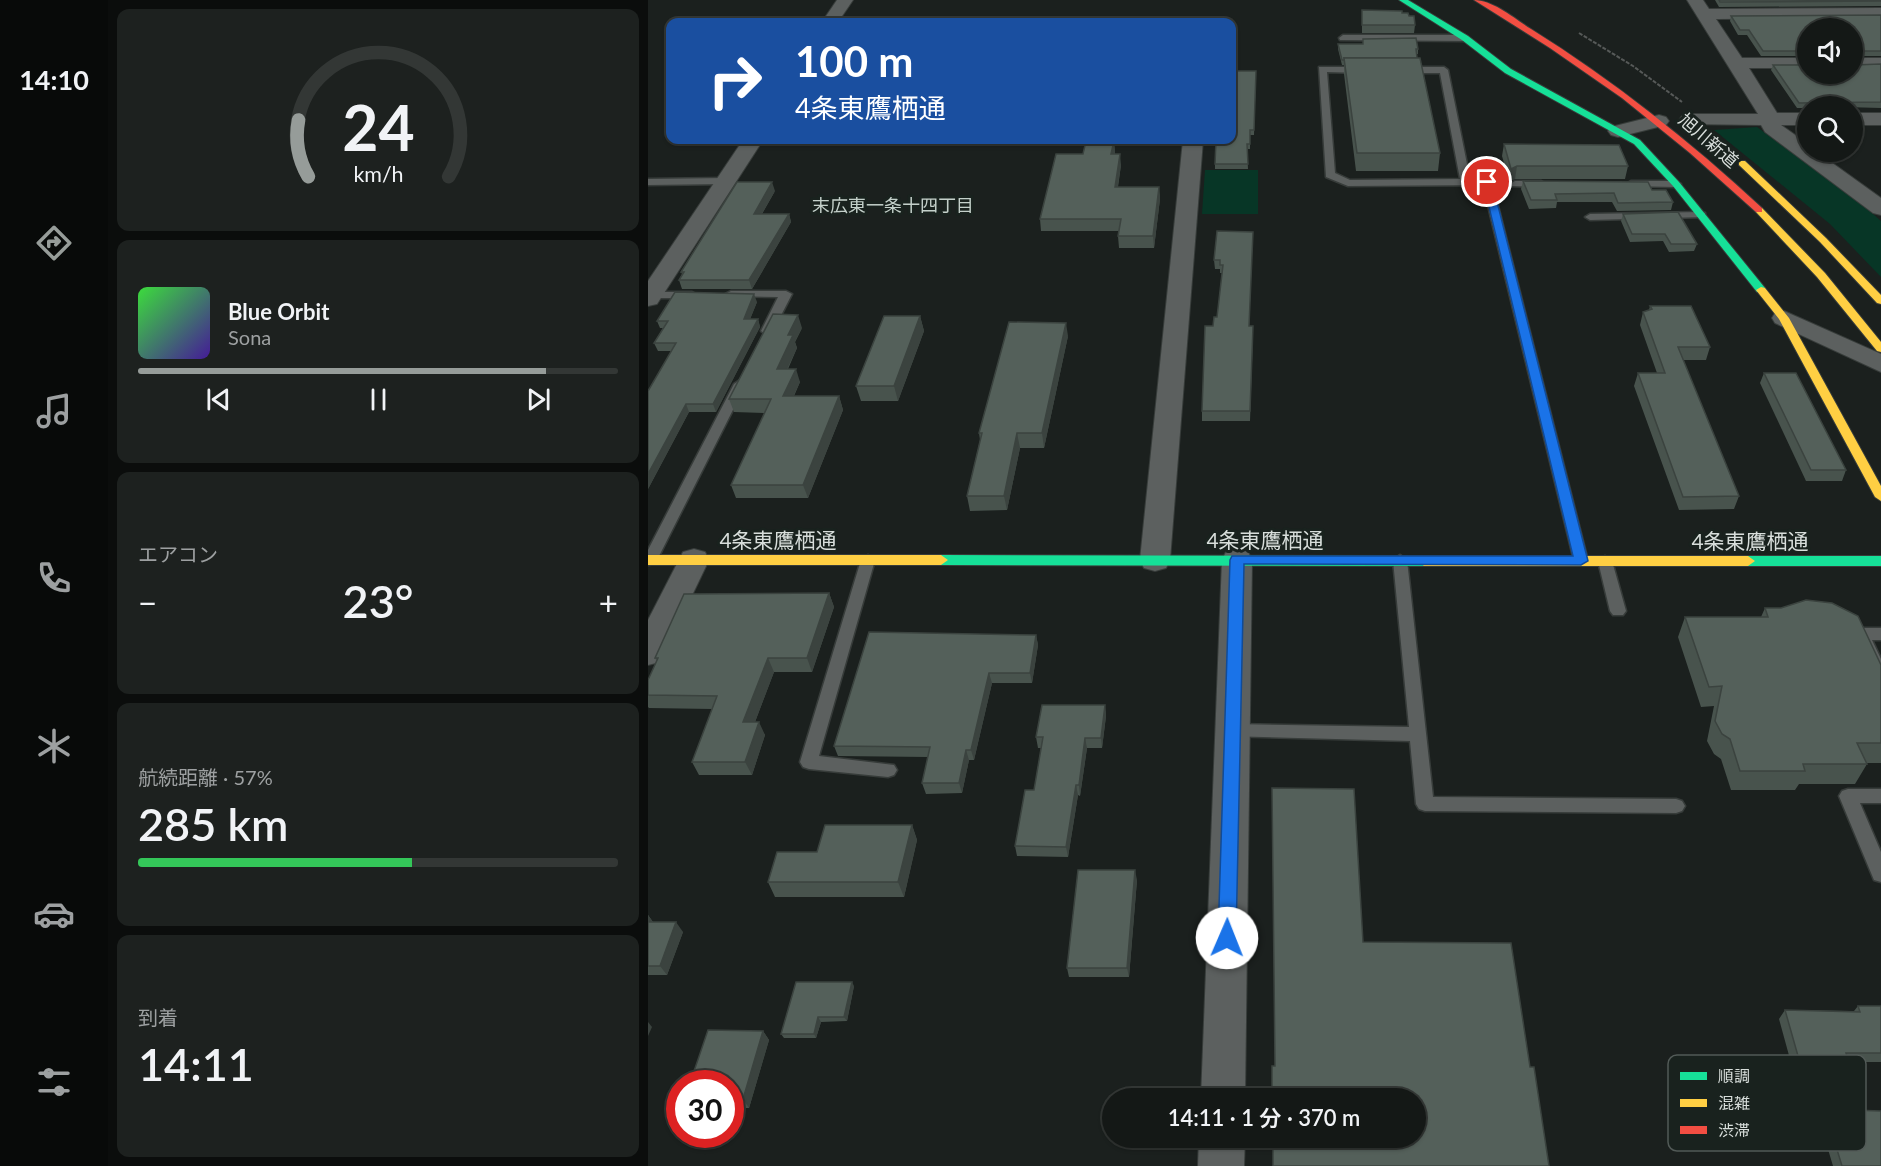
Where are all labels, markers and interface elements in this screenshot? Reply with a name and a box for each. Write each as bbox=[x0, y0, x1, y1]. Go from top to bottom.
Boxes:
map controls bbox=[1797, 18, 1863, 162]
button: sound bbox=[1797, 18, 1863, 84]
text: 100 m bbox=[795, 36, 913, 86]
icon: right bbox=[696, 42, 774, 120]
text: 14:10 bbox=[19, 63, 89, 96]
text: 24 bbox=[342, 89, 414, 164]
text: 4条東鷹栖通 bbox=[795, 91, 946, 124]
button: search bbox=[1797, 96, 1863, 162]
street label: 旭川新道 bbox=[1675, 108, 1743, 172]
pin bbox=[1461, 156, 1512, 207]
text: km/h bbox=[353, 162, 403, 188]
icon: arrive bbox=[1470, 165, 1503, 198]
district label: 末広東一条十四丁目 bbox=[812, 194, 974, 216]
icon: directions bbox=[33, 222, 75, 264]
text: Blue Orbit bbox=[228, 298, 329, 325]
text: Sona bbox=[228, 325, 271, 349]
icon: previous bbox=[202, 383, 235, 416]
icon: pause bbox=[362, 383, 395, 416]
icon: next bbox=[522, 383, 555, 416]
icon: music bbox=[33, 390, 75, 432]
street label: 4条東鷹栖通 bbox=[719, 527, 837, 552]
street label: 4条東鷹栖通 bbox=[1206, 527, 1324, 552]
street label: 4条東鷹栖通 bbox=[1691, 528, 1809, 553]
text: エアコン bbox=[138, 542, 218, 566]
icon: phone bbox=[33, 557, 75, 599]
text: 23° bbox=[343, 574, 413, 628]
text: − bbox=[138, 582, 157, 622]
text: + bbox=[599, 582, 618, 622]
icon: climate bbox=[33, 725, 75, 767]
text: 航続距離 · 57% bbox=[138, 765, 273, 789]
text: 285 km bbox=[138, 797, 288, 851]
icon: car bbox=[33, 893, 75, 935]
position arrow bbox=[1195, 906, 1259, 970]
text: 到着 bbox=[138, 1005, 178, 1029]
text: 14:11 bbox=[138, 1037, 254, 1091]
legend bbox=[1668, 1055, 1866, 1151]
icon: filters bbox=[33, 1061, 75, 1103]
text: 順調 bbox=[1718, 1066, 1750, 1085]
speed limit sign: 30 bbox=[666, 1070, 744, 1148]
text: 混雑 bbox=[1718, 1093, 1750, 1112]
text: 14:11 · 1 分 · 370 m bbox=[1168, 1104, 1360, 1131]
text: 渋滞 bbox=[1718, 1120, 1750, 1139]

